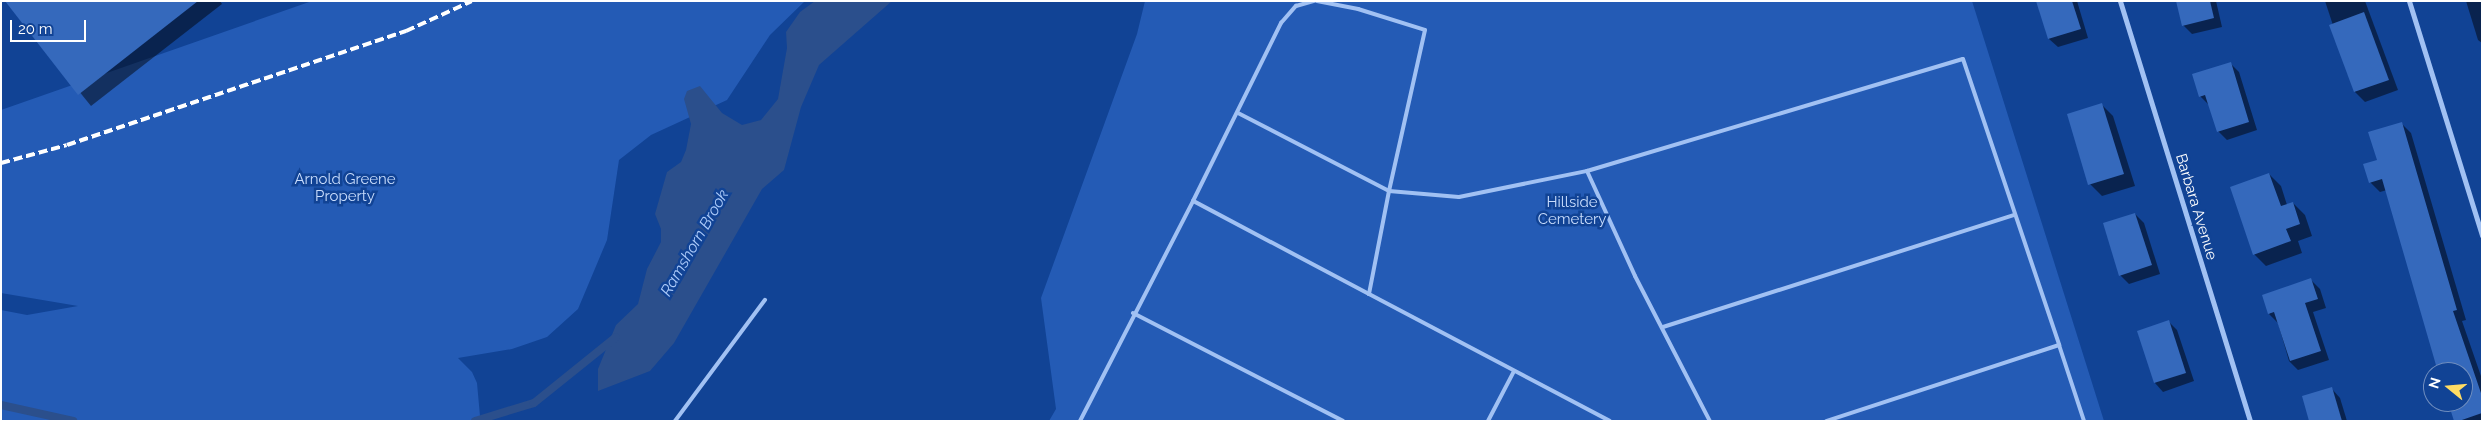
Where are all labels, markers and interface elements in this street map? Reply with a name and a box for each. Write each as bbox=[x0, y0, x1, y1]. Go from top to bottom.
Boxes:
scale bar bbox=[12, 10, 89, 42]
text: 20 m bbox=[18, 20, 53, 38]
street label: Barbara Avenue bbox=[2171, 151, 2221, 263]
park label: Arnold Greene Property bbox=[294, 170, 396, 205]
water label: Ramshorn Brook bbox=[657, 186, 733, 300]
park label: Hillside Cemetery bbox=[1538, 193, 1606, 228]
north arrow bbox=[2423, 362, 2473, 412]
text: N bbox=[2425, 375, 2444, 390]

